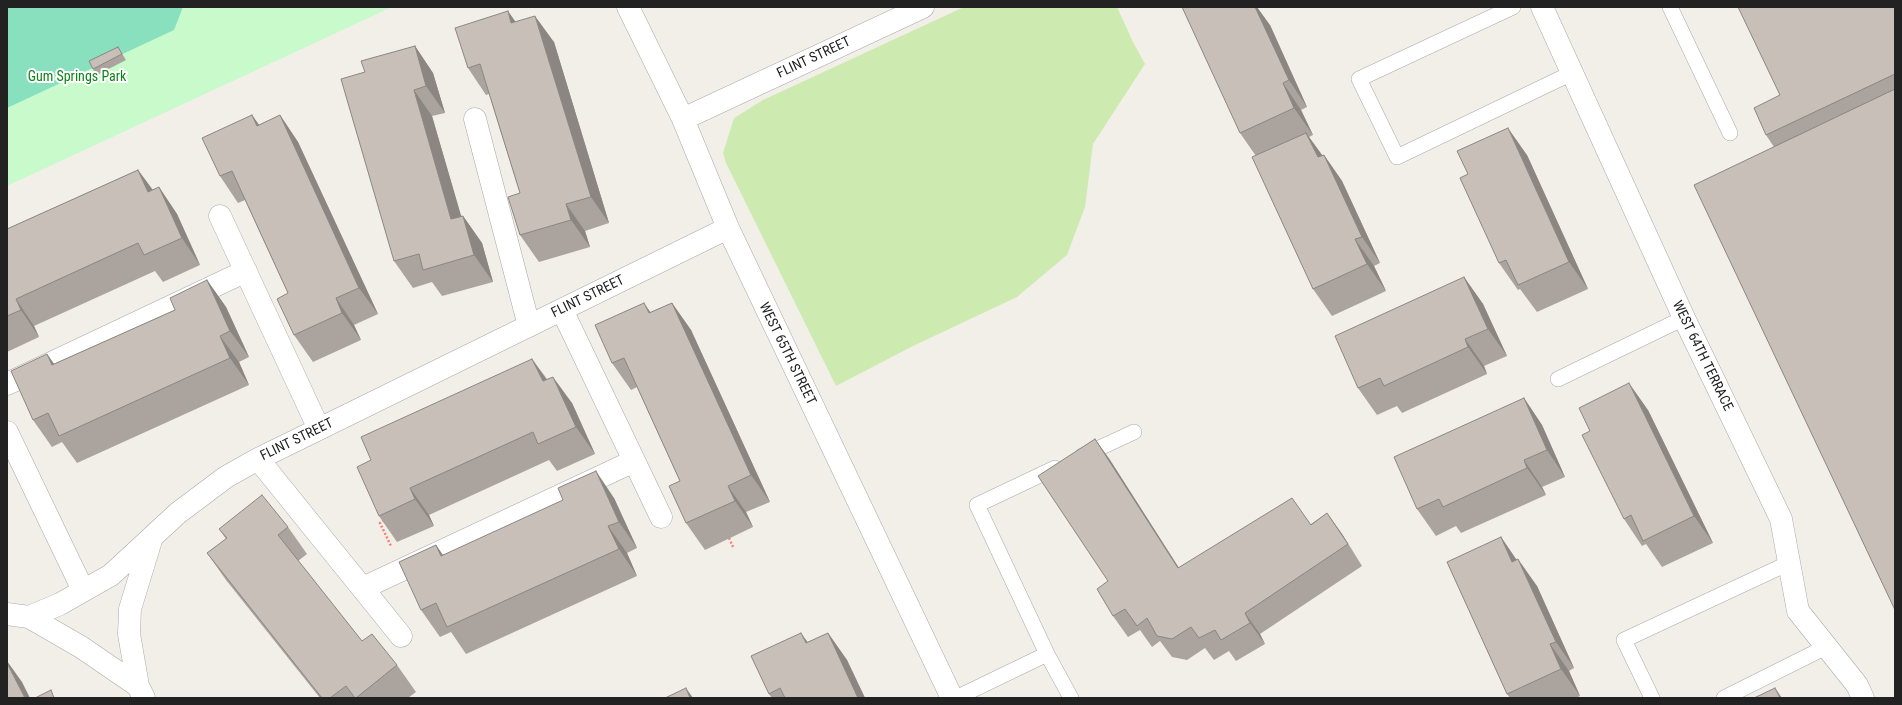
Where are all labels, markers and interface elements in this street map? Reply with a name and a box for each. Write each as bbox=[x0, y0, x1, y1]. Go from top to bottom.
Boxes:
street label: FLINT STREET bbox=[775, 34, 853, 82]
park label: Gum Springs Park bbox=[28, 69, 126, 85]
street label: FLINT STREET bbox=[549, 272, 627, 322]
street label: WEST 64TH TERRACE bbox=[1668, 298, 1736, 414]
street label: WEST 65TH STREET bbox=[755, 300, 819, 408]
street label: FLINT STREET bbox=[258, 415, 336, 465]

